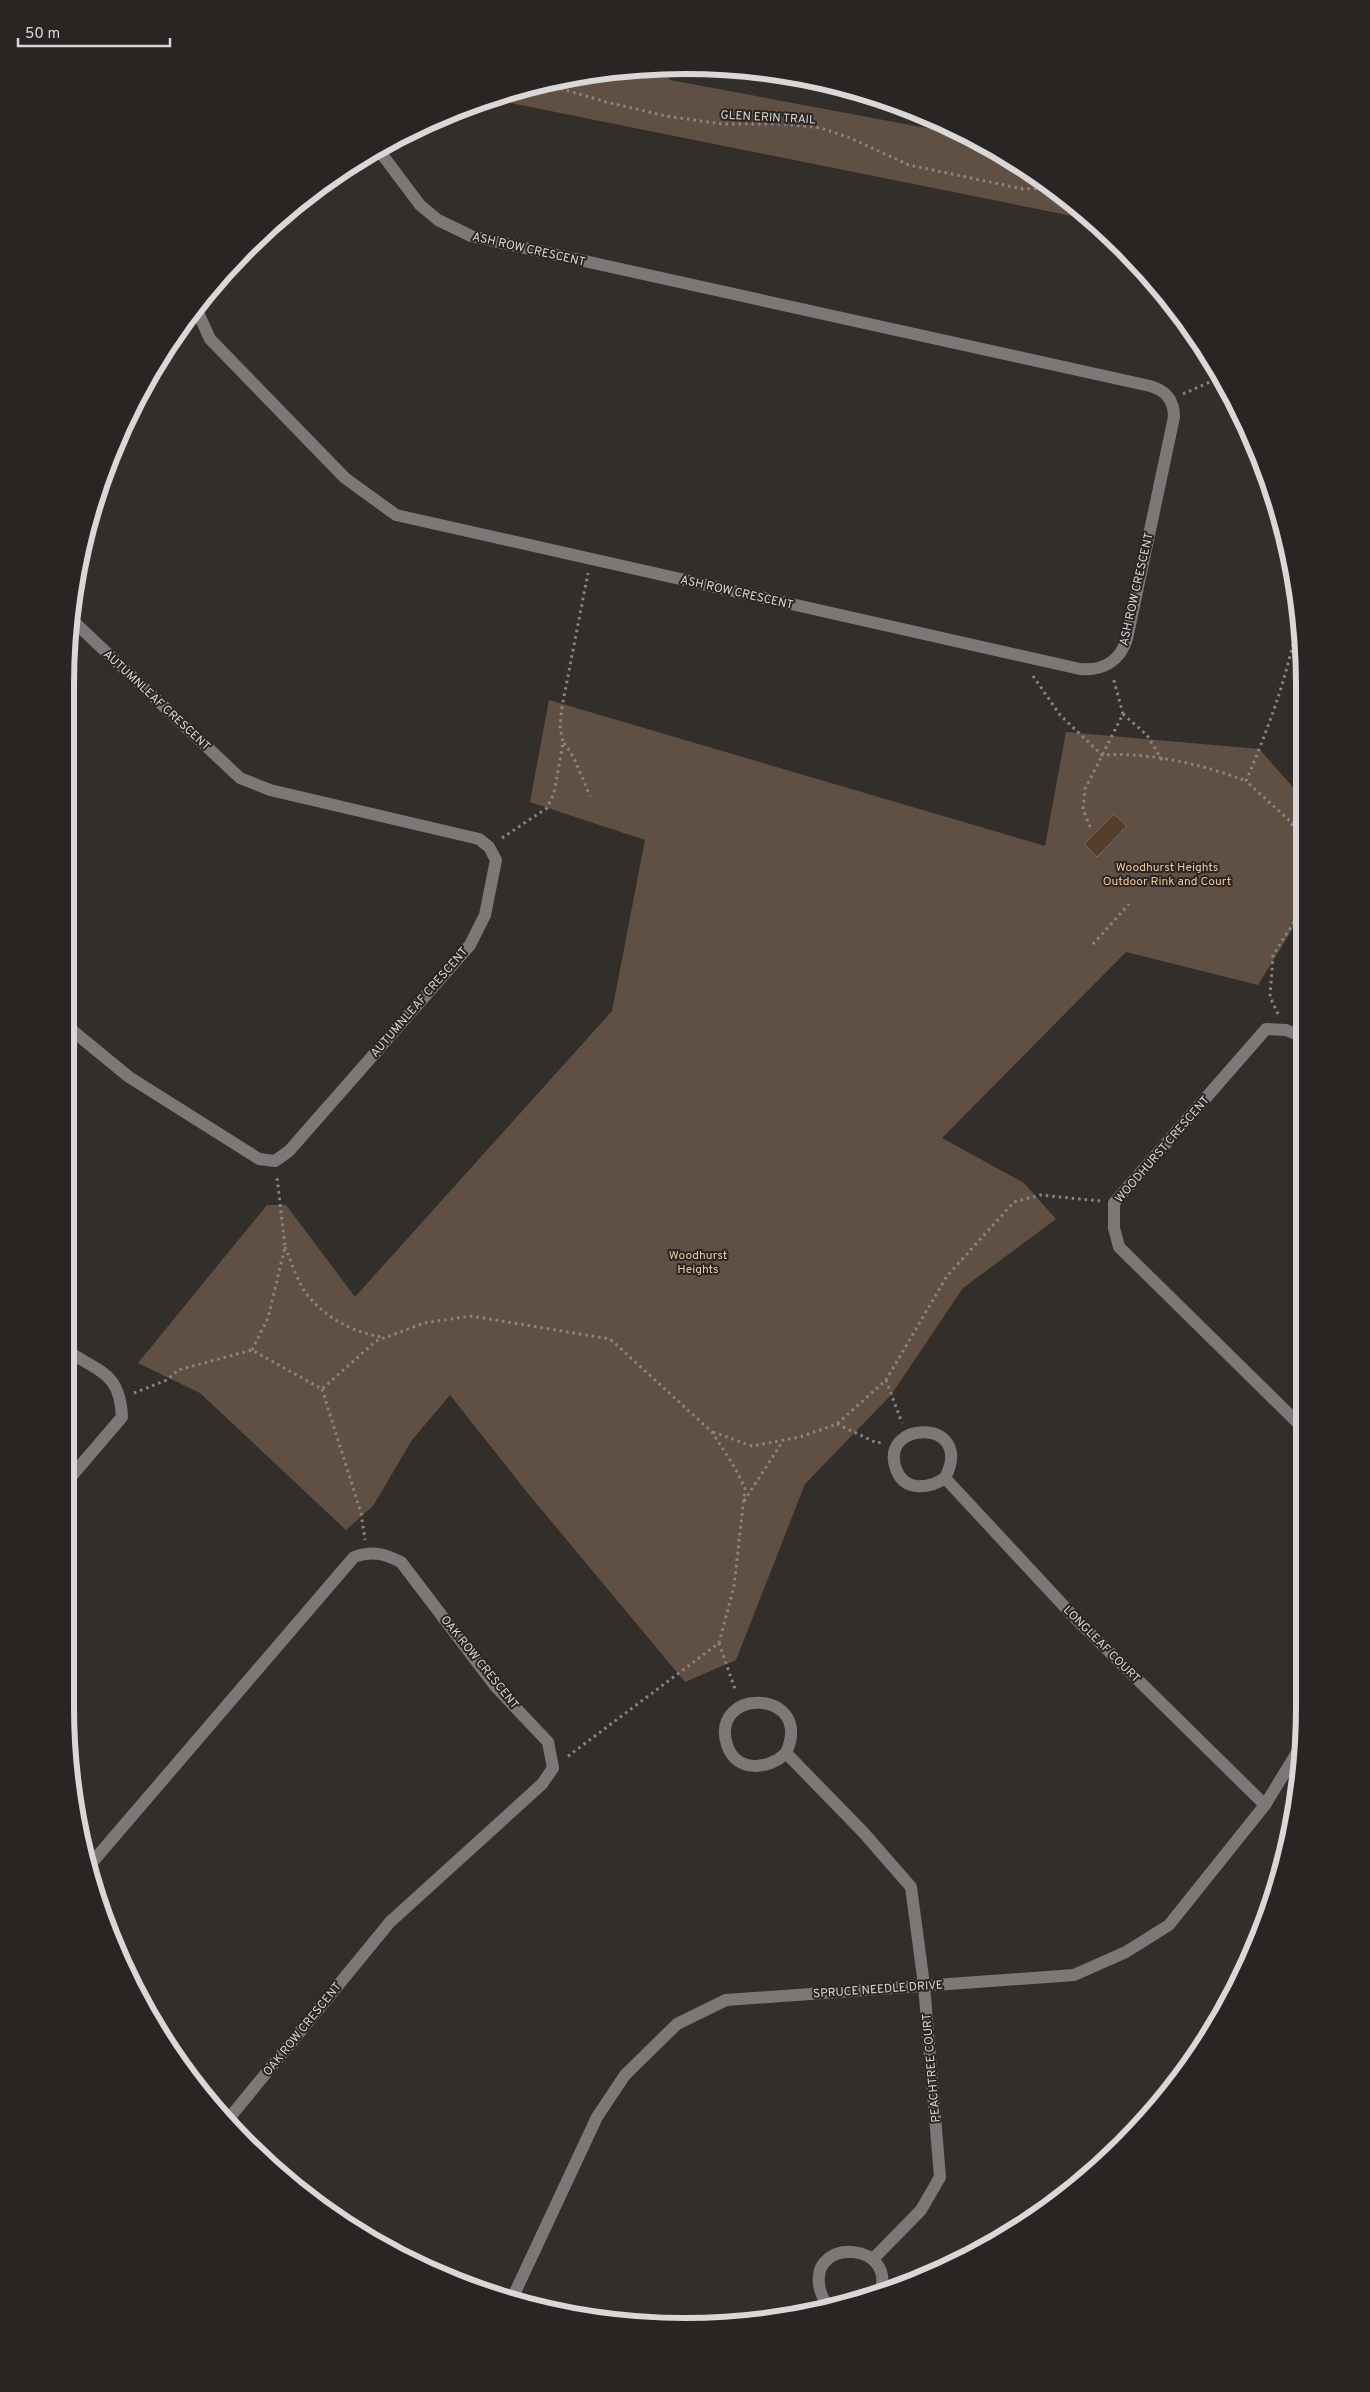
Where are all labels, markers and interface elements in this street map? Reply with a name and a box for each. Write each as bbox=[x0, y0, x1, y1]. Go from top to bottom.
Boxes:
scale bar bbox=[18, 15, 170, 47]
text: 50 m bbox=[25, 25, 60, 44]
street label: GLEN ERIN TRAIL bbox=[720, 108, 816, 128]
street label: ASH ROW CRESCENT bbox=[471, 229, 587, 271]
street label: ASH ROW CRESCENT bbox=[1116, 531, 1158, 647]
street label: ASH ROW CRESCENT bbox=[679, 572, 795, 614]
street label: AUTUMNLEAF CRESCENT bbox=[99, 647, 213, 755]
park label: Woodhurst Heights Outdoor Rink and Court bbox=[1103, 860, 1231, 890]
street label: AUTUMNLEAF CRESCENT bbox=[368, 944, 472, 1061]
street label: WOODHURST CRESCENT bbox=[1112, 1093, 1214, 1206]
park label: Woodhurst Heights bbox=[669, 1248, 727, 1278]
street label: LONGLEAF COURT bbox=[1059, 1603, 1143, 1687]
street label: OAK ROW CRESCENT bbox=[437, 1613, 522, 1713]
street label: SPRUCE NEEDLE DRIVE bbox=[813, 1977, 944, 2003]
street label: OAK ROW CRESCENT bbox=[260, 1980, 345, 2080]
street label: PEACHTREE COURT bbox=[919, 2013, 945, 2123]

